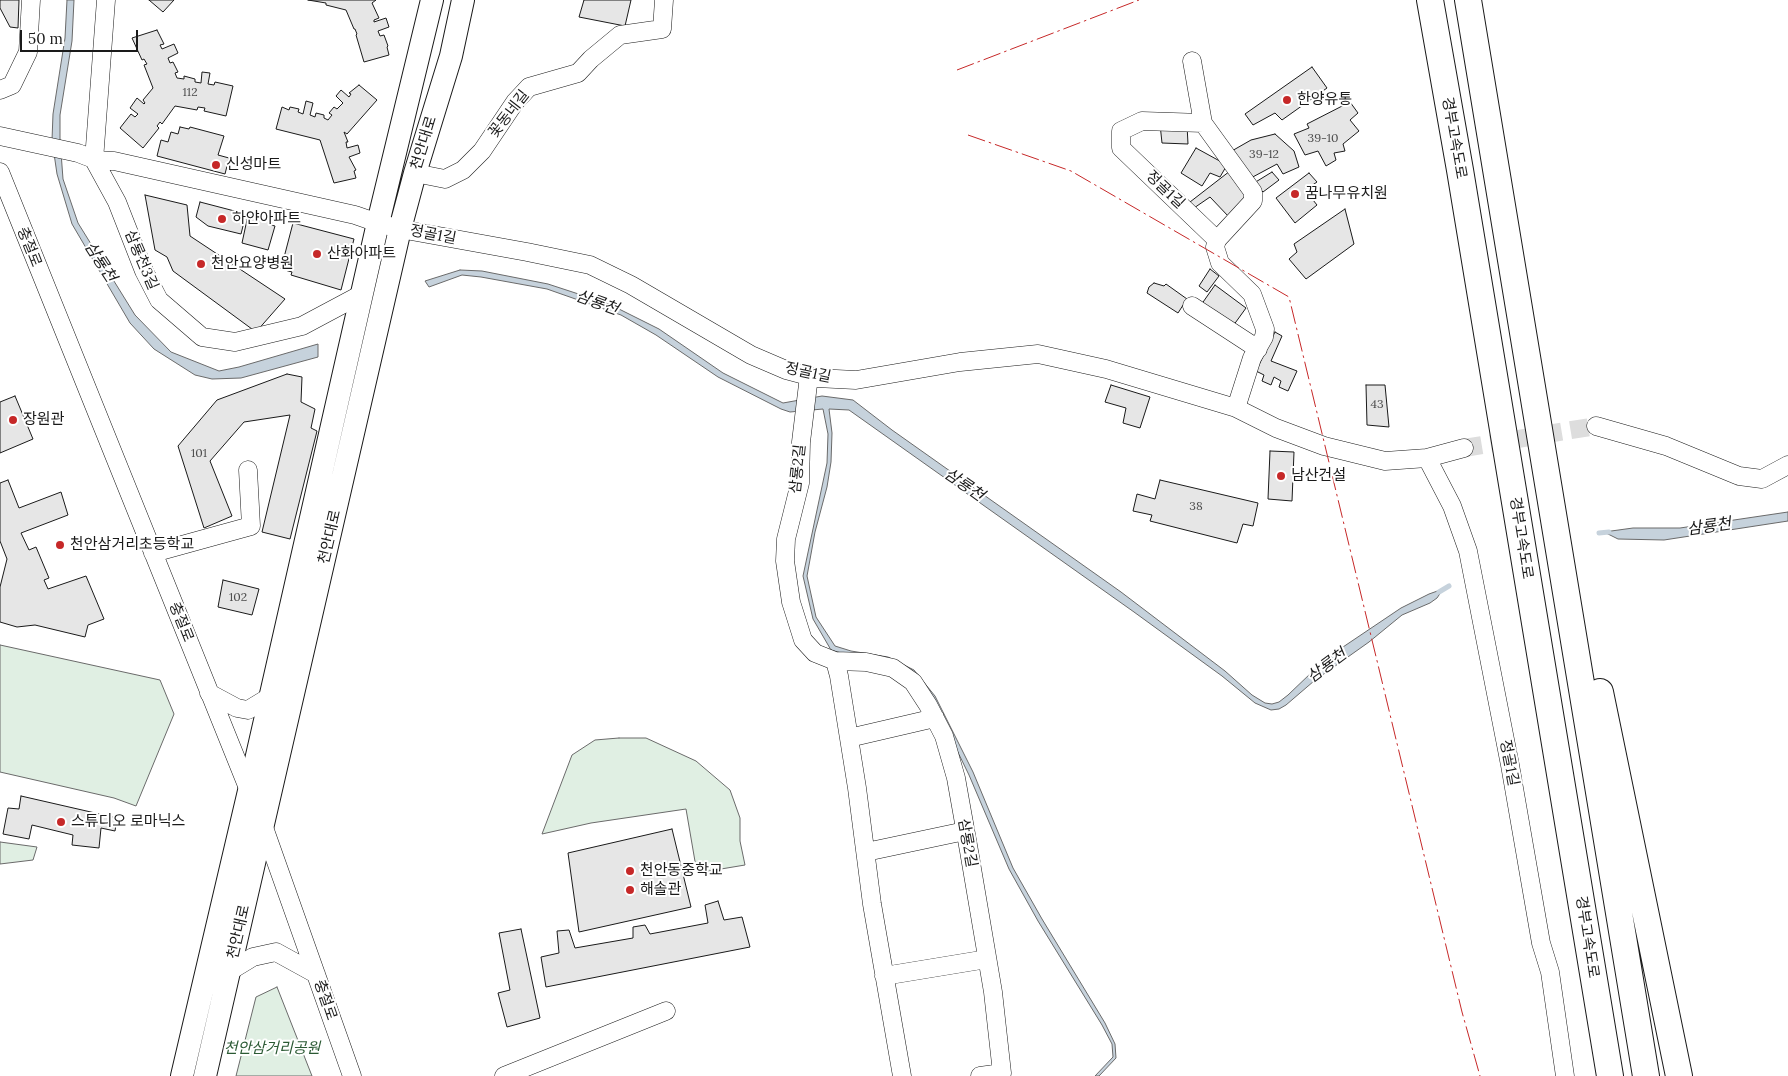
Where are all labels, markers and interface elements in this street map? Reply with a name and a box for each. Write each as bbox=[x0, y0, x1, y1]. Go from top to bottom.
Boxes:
scale bar bbox=[22, 20, 140, 52]
text: 50 m bbox=[28, 29, 63, 48]
house number: 112 bbox=[182, 86, 198, 100]
street label: 꽃동네길 bbox=[485, 87, 533, 141]
place label: 한양유통 bbox=[1297, 91, 1352, 109]
marker: 한양유통 bbox=[1281, 94, 1293, 106]
street label: 경부고속도로 bbox=[1438, 96, 1470, 180]
street label: 천안대로 bbox=[407, 114, 441, 172]
house number: 39-10 bbox=[1308, 132, 1338, 146]
house number: 39-12 bbox=[1249, 148, 1279, 162]
place label: 신성마트 bbox=[226, 156, 281, 174]
marker: 신성마트 bbox=[210, 159, 222, 171]
street label: 정골1길 bbox=[1142, 167, 1188, 213]
place label: 꿈나무유치원 bbox=[1305, 185, 1388, 203]
marker: 꿈나무유치원 bbox=[1289, 188, 1301, 200]
place label: 하얀아파트 bbox=[232, 210, 301, 228]
marker: 하얀아파트 bbox=[216, 213, 228, 225]
street label: 정골1길 bbox=[408, 222, 458, 248]
street label: 충절로 bbox=[13, 224, 45, 270]
street label: 삼룡천3길 bbox=[120, 227, 162, 293]
water label: 삼룡천 bbox=[80, 238, 120, 286]
place label: 산화아파트 bbox=[327, 245, 396, 263]
marker: 산화아파트 bbox=[311, 248, 323, 260]
place label: 천안요양병원 bbox=[211, 255, 294, 273]
marker: 천안요양병원 bbox=[195, 258, 207, 270]
water label: 삼룡천 bbox=[573, 286, 621, 320]
street label: 정골1길 bbox=[783, 359, 833, 387]
house number: 43 bbox=[1370, 398, 1384, 412]
place label: 장원관 bbox=[23, 411, 64, 429]
marker: 장원관 bbox=[7, 414, 19, 426]
street label: 삼룡2길 bbox=[786, 443, 810, 495]
house number: 101 bbox=[191, 447, 207, 461]
water label: 삼룡천 bbox=[940, 464, 988, 506]
place label: 남산건설 bbox=[1291, 467, 1346, 485]
marker: 남산건설 bbox=[1275, 470, 1287, 482]
street label: 경부고속도로 bbox=[1506, 496, 1536, 580]
house number: 38 bbox=[1189, 500, 1203, 514]
street label: 천안대로 bbox=[315, 508, 345, 566]
water label: 삼룡천 bbox=[1686, 514, 1732, 540]
place label: 천안삼거리초등학교 bbox=[70, 536, 194, 554]
marker: 천안삼거리초등학교 bbox=[54, 539, 66, 551]
house number: 102 bbox=[229, 591, 247, 605]
street label: 충절로 bbox=[165, 599, 197, 645]
water label: 삼룡천 bbox=[1304, 645, 1350, 687]
street label: 정골1길 bbox=[1496, 738, 1522, 788]
place label: 스튜디오 로마닉스 bbox=[71, 813, 185, 831]
marker: 스튜디오 로마닉스 bbox=[55, 816, 67, 828]
street label: 삼룡2길 bbox=[954, 817, 980, 869]
place label: 천안동중학교 bbox=[640, 862, 723, 880]
marker: 천안동중학교 bbox=[624, 865, 636, 877]
place label: 해솔관 bbox=[640, 881, 681, 899]
marker: 해솔관 bbox=[624, 884, 636, 896]
street label: 경부고속도로 bbox=[1572, 895, 1602, 979]
street label: 천안대로 bbox=[224, 903, 254, 961]
street label: 충절로 bbox=[310, 977, 340, 1023]
park label: 천안삼거리공원 bbox=[224, 1040, 320, 1058]

